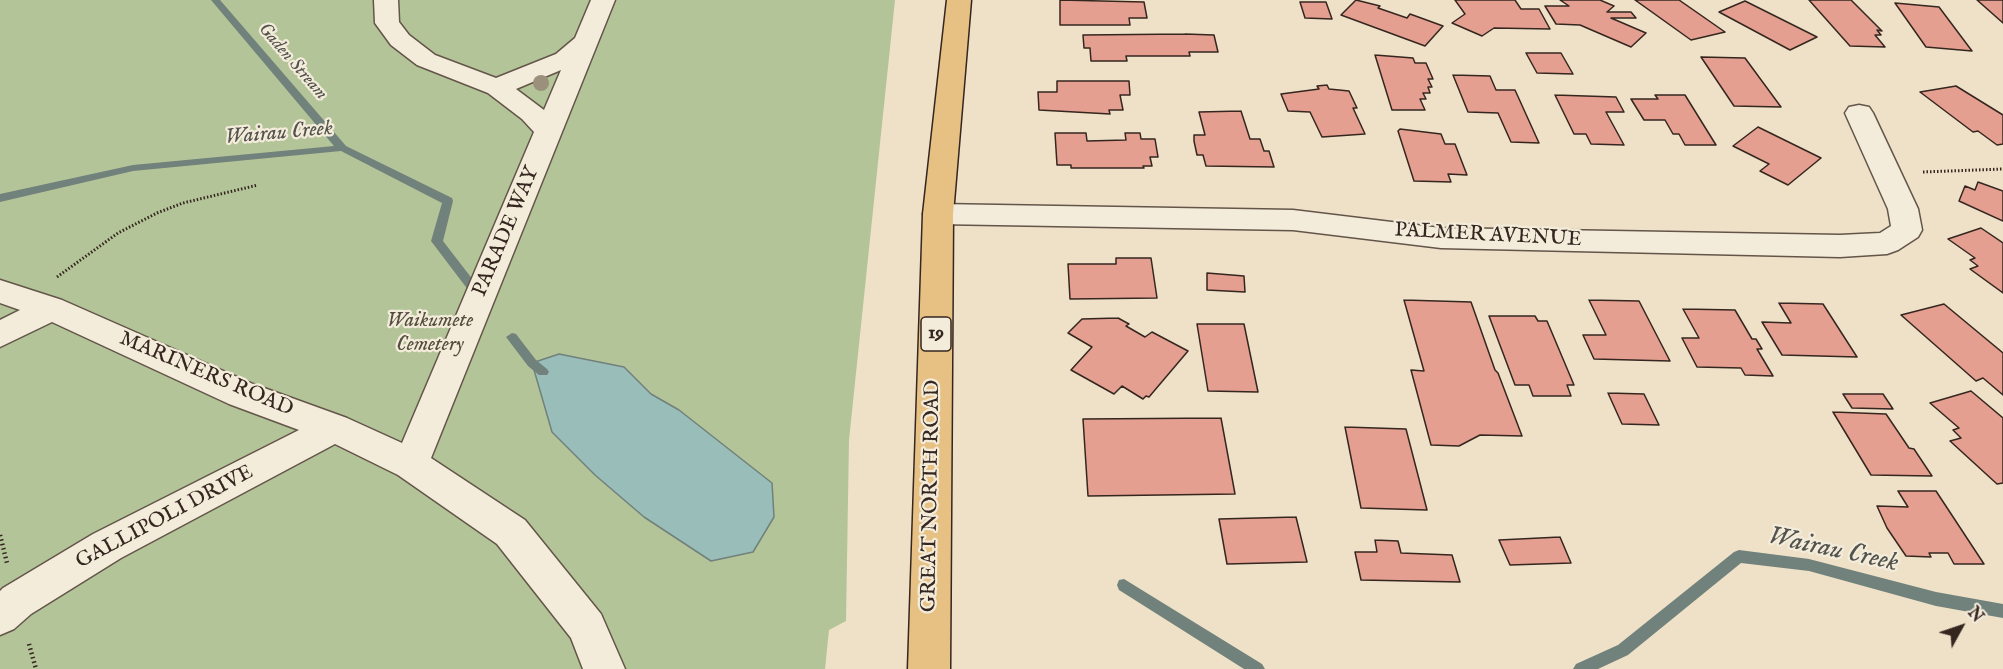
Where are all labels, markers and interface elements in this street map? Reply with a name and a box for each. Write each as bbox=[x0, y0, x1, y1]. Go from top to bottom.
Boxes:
water label: Gaden Stream bbox=[253, 19, 331, 105]
water label: Wairau Creek bbox=[224, 116, 334, 152]
street label: PARADE WAY bbox=[468, 163, 546, 301]
street label: PALMER AVENUE bbox=[1394, 219, 1582, 253]
park label: Waikumete Cemetery bbox=[387, 309, 473, 359]
road number: 19 bbox=[921, 317, 951, 351]
street label: MARINERS ROAD bbox=[115, 327, 297, 423]
street label: GREAT NORTH ROAD bbox=[917, 380, 947, 612]
street label: GALLIPOLI DRIVE bbox=[72, 461, 258, 575]
water label: Wairau Creek bbox=[1765, 521, 1901, 581]
north arrow bbox=[1931, 597, 1991, 657]
text: N bbox=[1963, 604, 1987, 627]

